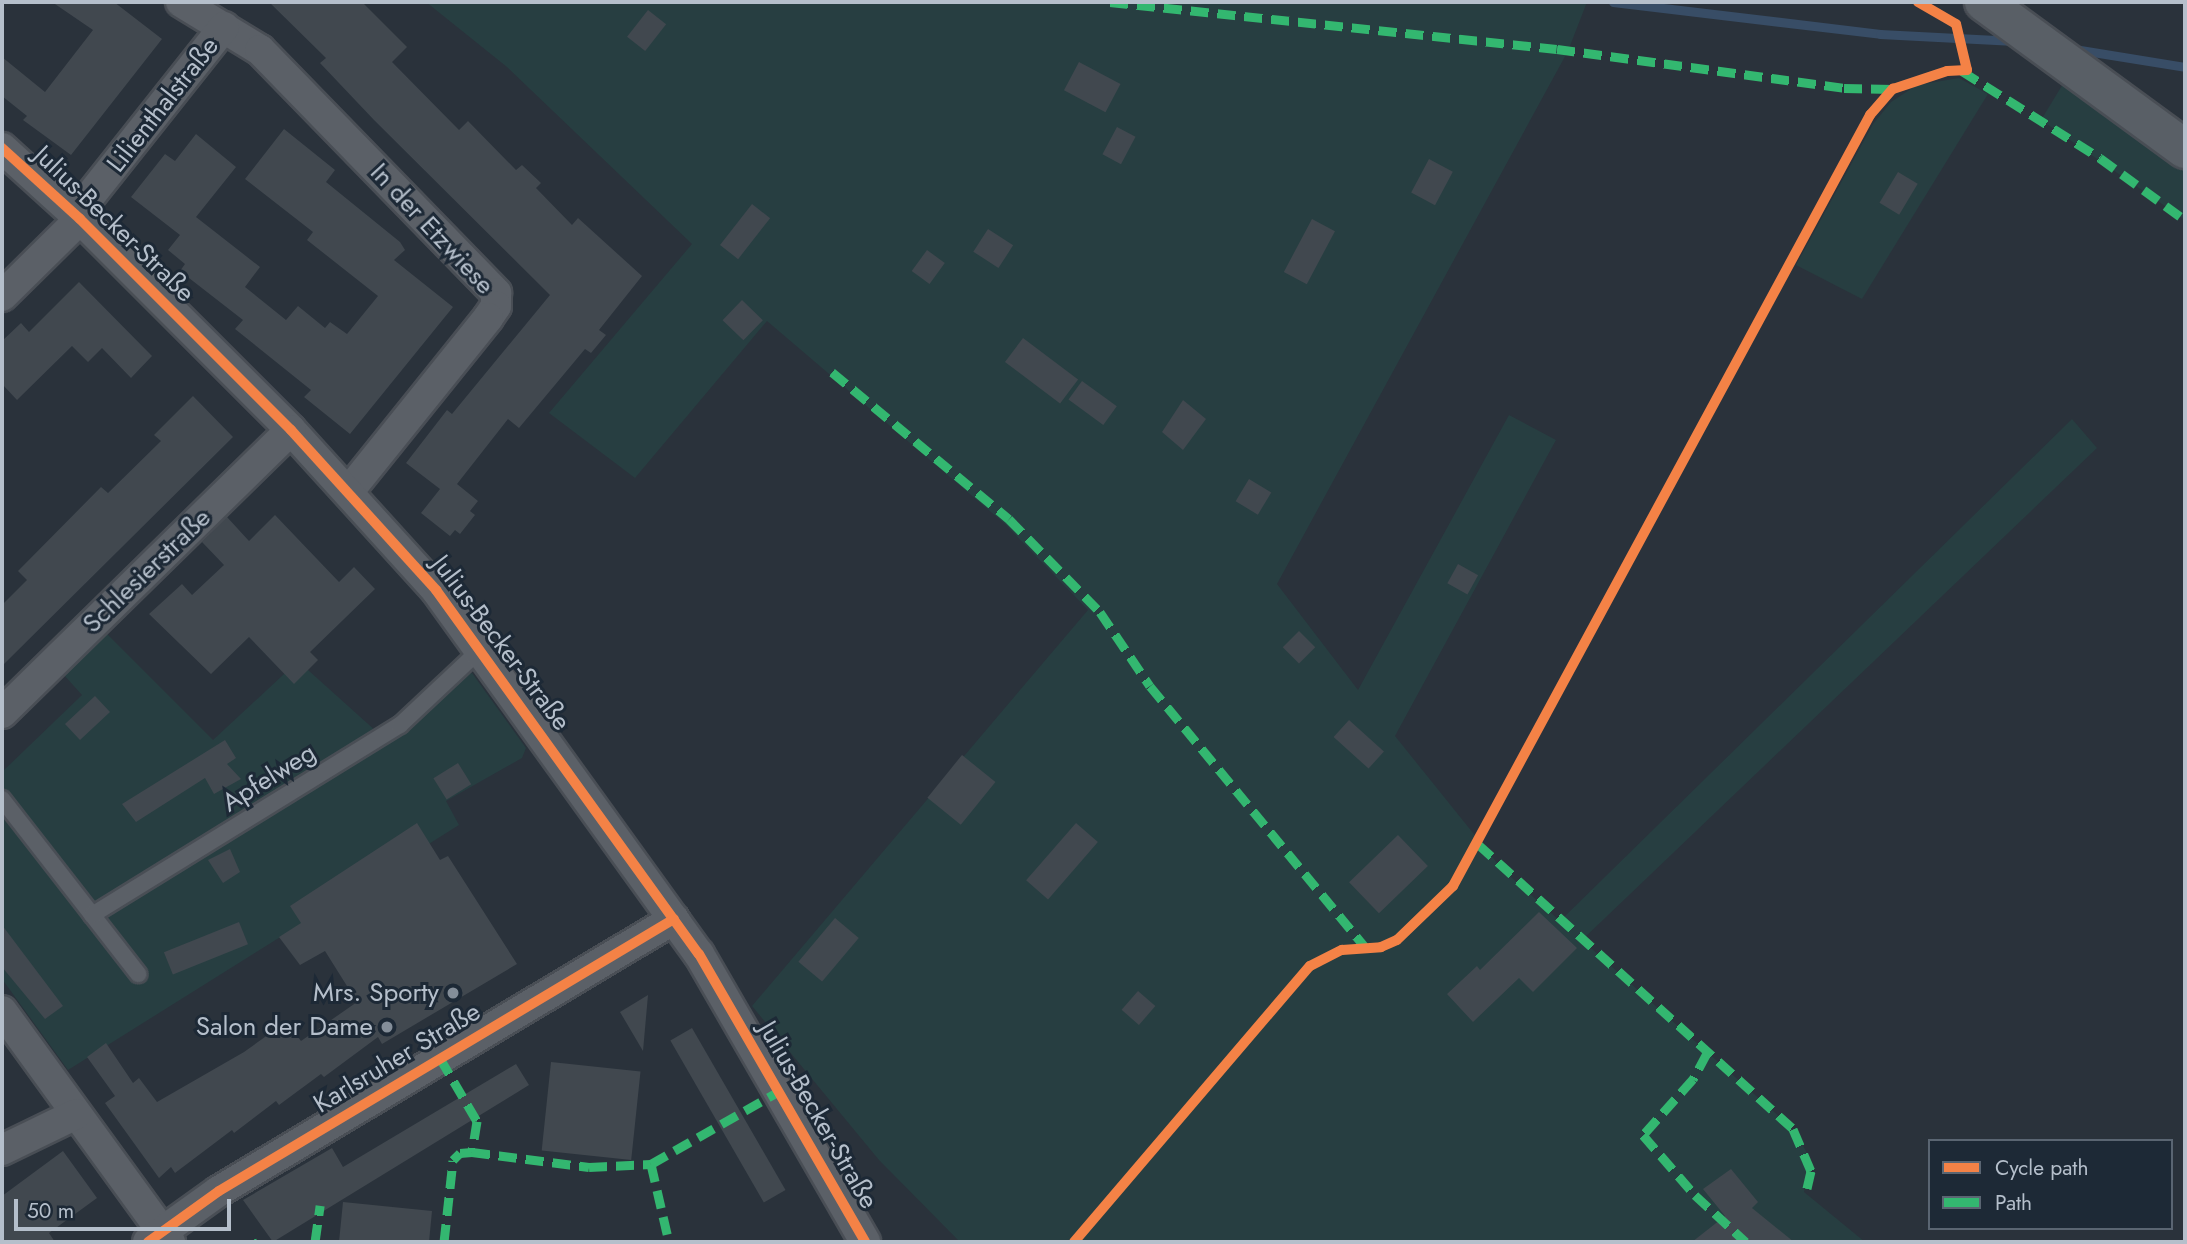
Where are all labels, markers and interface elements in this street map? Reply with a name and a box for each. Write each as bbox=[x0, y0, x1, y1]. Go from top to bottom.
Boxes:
street label: Lilienthalstraße bbox=[101, 31, 225, 179]
street label: Julius-Becker-Straße bbox=[27, 139, 201, 309]
street label: In der Etzwiese bbox=[364, 157, 500, 301]
street label: Schlesierstraße bbox=[77, 502, 217, 640]
street label: Julius-Becker-Straße bbox=[425, 549, 577, 737]
street label: Apfelweg bbox=[217, 737, 321, 819]
place label: Mrs. Sporty bbox=[313, 977, 439, 1009]
marker: Mrs. Sporty bbox=[445, 985, 461, 1001]
street label: Karlsruher Straße bbox=[308, 996, 486, 1120]
place label: Salon der Dame bbox=[196, 1011, 373, 1043]
street label: Julius-Becker-Straße bbox=[752, 1016, 884, 1214]
marker: Salon der Dame bbox=[379, 1019, 395, 1035]
legend bbox=[1928, 1139, 2173, 1230]
text: Cycle path bbox=[1995, 1153, 2088, 1183]
scale bar bbox=[18, 1184, 234, 1228]
text: Path bbox=[1995, 1188, 2032, 1218]
text: 50 m bbox=[27, 1196, 74, 1226]

